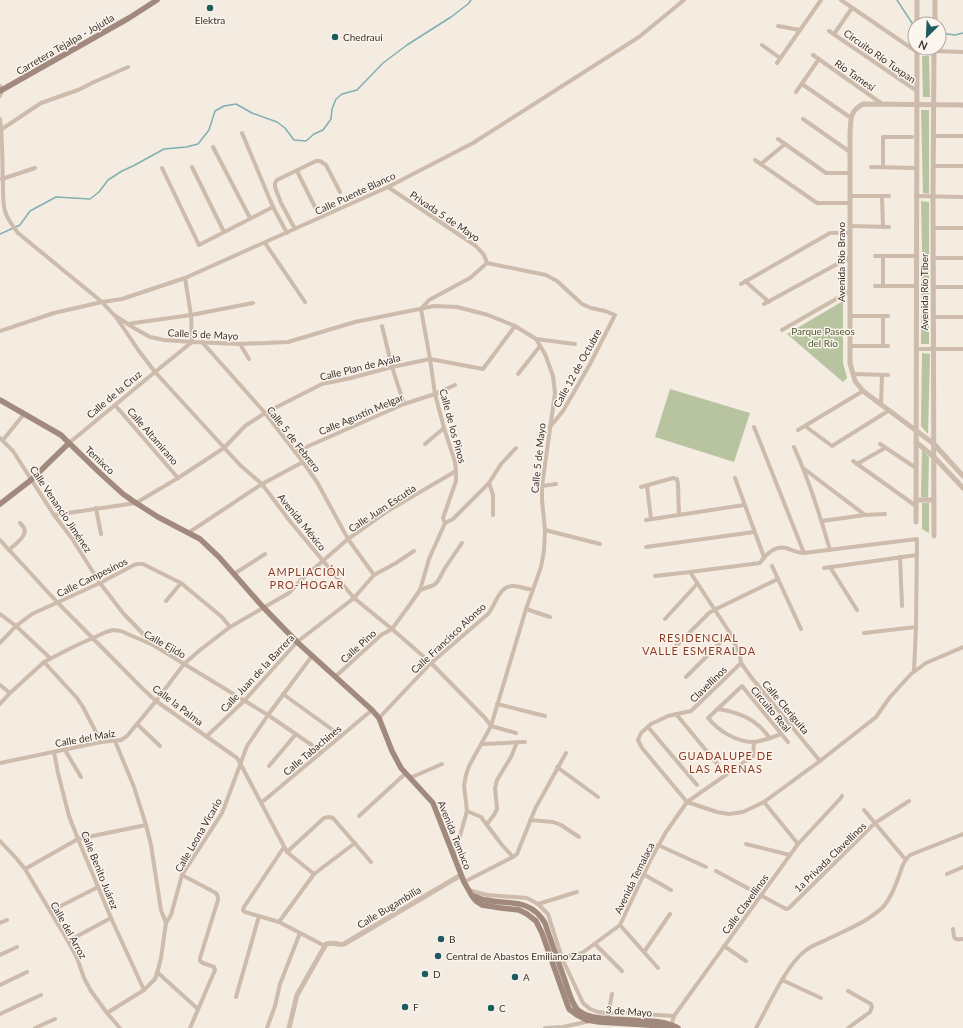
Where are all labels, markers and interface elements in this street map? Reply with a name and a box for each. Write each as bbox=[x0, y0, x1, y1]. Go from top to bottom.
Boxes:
marker: Elektra bbox=[205, 3, 215, 13]
street label: Carretera Tejalpa - Jojutla bbox=[14, 11, 116, 77]
place label: Elektra bbox=[195, 14, 225, 26]
north arrow bbox=[907, 16, 947, 56]
street label: Circuito Río Tuxpan bbox=[842, 27, 918, 85]
place label: Chedraui bbox=[343, 31, 383, 43]
marker: Chedraui bbox=[330, 32, 340, 42]
text: N bbox=[916, 38, 929, 53]
street label: Río Tamesí bbox=[833, 57, 878, 94]
street label: Calle Puente Blanco bbox=[313, 169, 398, 217]
street label: Privada 5 de Mayo bbox=[408, 188, 482, 244]
street label: Avenida Río Bravo bbox=[835, 222, 847, 302]
street label: Avenida Río Tiber bbox=[918, 253, 930, 331]
park label: Parque Paseos del Río bbox=[791, 325, 855, 349]
street label: Calle 5 de Mayo bbox=[167, 326, 239, 342]
street label: Calle 12 de Octubre bbox=[550, 327, 604, 409]
street label: Calle Plan de Ayala bbox=[319, 351, 401, 383]
street label: Calle de la Cruz bbox=[84, 367, 144, 420]
street label: Calle de los Pinos bbox=[437, 387, 469, 465]
street label: Calle Agustín Melgar bbox=[317, 391, 405, 437]
street label: Calle 5 de Febrero bbox=[265, 404, 324, 474]
street label: Calle Altamirano bbox=[125, 405, 181, 467]
street label: Calle 5 de Mayo bbox=[528, 422, 548, 494]
street label: Temixco bbox=[83, 443, 117, 477]
street label: Calle Venancio Jiménez bbox=[28, 463, 95, 555]
street label: Calle Juan Escutia bbox=[346, 482, 418, 534]
street label: Avenida México bbox=[275, 491, 329, 553]
street label: Calle Campesinos bbox=[55, 555, 129, 599]
district label: AMPLIACIÓN PRO-HOGAR bbox=[268, 565, 346, 591]
street label: Calle Francisco Alonso bbox=[408, 600, 488, 676]
street label: Calle Pino bbox=[338, 627, 379, 665]
street label: Calle Ejido bbox=[142, 628, 188, 661]
street label: Calle Juan de la Barrera bbox=[218, 631, 296, 714]
district label: RESIDENCIAL VALLE ESMERALDA bbox=[642, 631, 756, 657]
street label: Clavellinos bbox=[687, 663, 729, 705]
street label: Calle Cleriguita bbox=[760, 678, 812, 736]
street label: Calle la Palma bbox=[150, 682, 206, 728]
street label: Circuito Real bbox=[749, 684, 793, 734]
street label: Calle Tabachines bbox=[280, 722, 344, 778]
street label: Calle del Maíz bbox=[54, 727, 117, 749]
district label: GUADALUPE DE LAS ARENAS bbox=[679, 749, 773, 775]
street label: Calle Leona Vicario bbox=[172, 796, 224, 874]
street label: Avenida Temixco bbox=[436, 799, 474, 871]
street label: 1a Privada Clavellinos bbox=[792, 820, 868, 894]
street label: Calle Benito Juárez bbox=[79, 829, 121, 911]
street label: Avenida Temalaca bbox=[612, 840, 656, 916]
street label: Calle Clavellinos bbox=[719, 872, 771, 936]
street label: Calle Bugambilia bbox=[355, 883, 423, 931]
street label: Calle del Arroz bbox=[48, 899, 90, 961]
place label: B bbox=[449, 933, 455, 945]
marker: B bbox=[436, 934, 446, 944]
place label: Central de Abastos Emiliano Zapata bbox=[446, 950, 601, 962]
marker: Central de Abastos Emiliano Zapata bbox=[433, 951, 443, 961]
place label: D bbox=[433, 968, 441, 980]
marker: D bbox=[420, 969, 430, 979]
place label: A bbox=[523, 971, 530, 983]
marker: A bbox=[510, 972, 520, 982]
place label: F bbox=[413, 1001, 419, 1013]
marker: F bbox=[400, 1002, 410, 1012]
place label: C bbox=[499, 1002, 506, 1014]
marker: C bbox=[486, 1003, 496, 1013]
street label: 3 de Mayo bbox=[605, 1003, 653, 1019]

